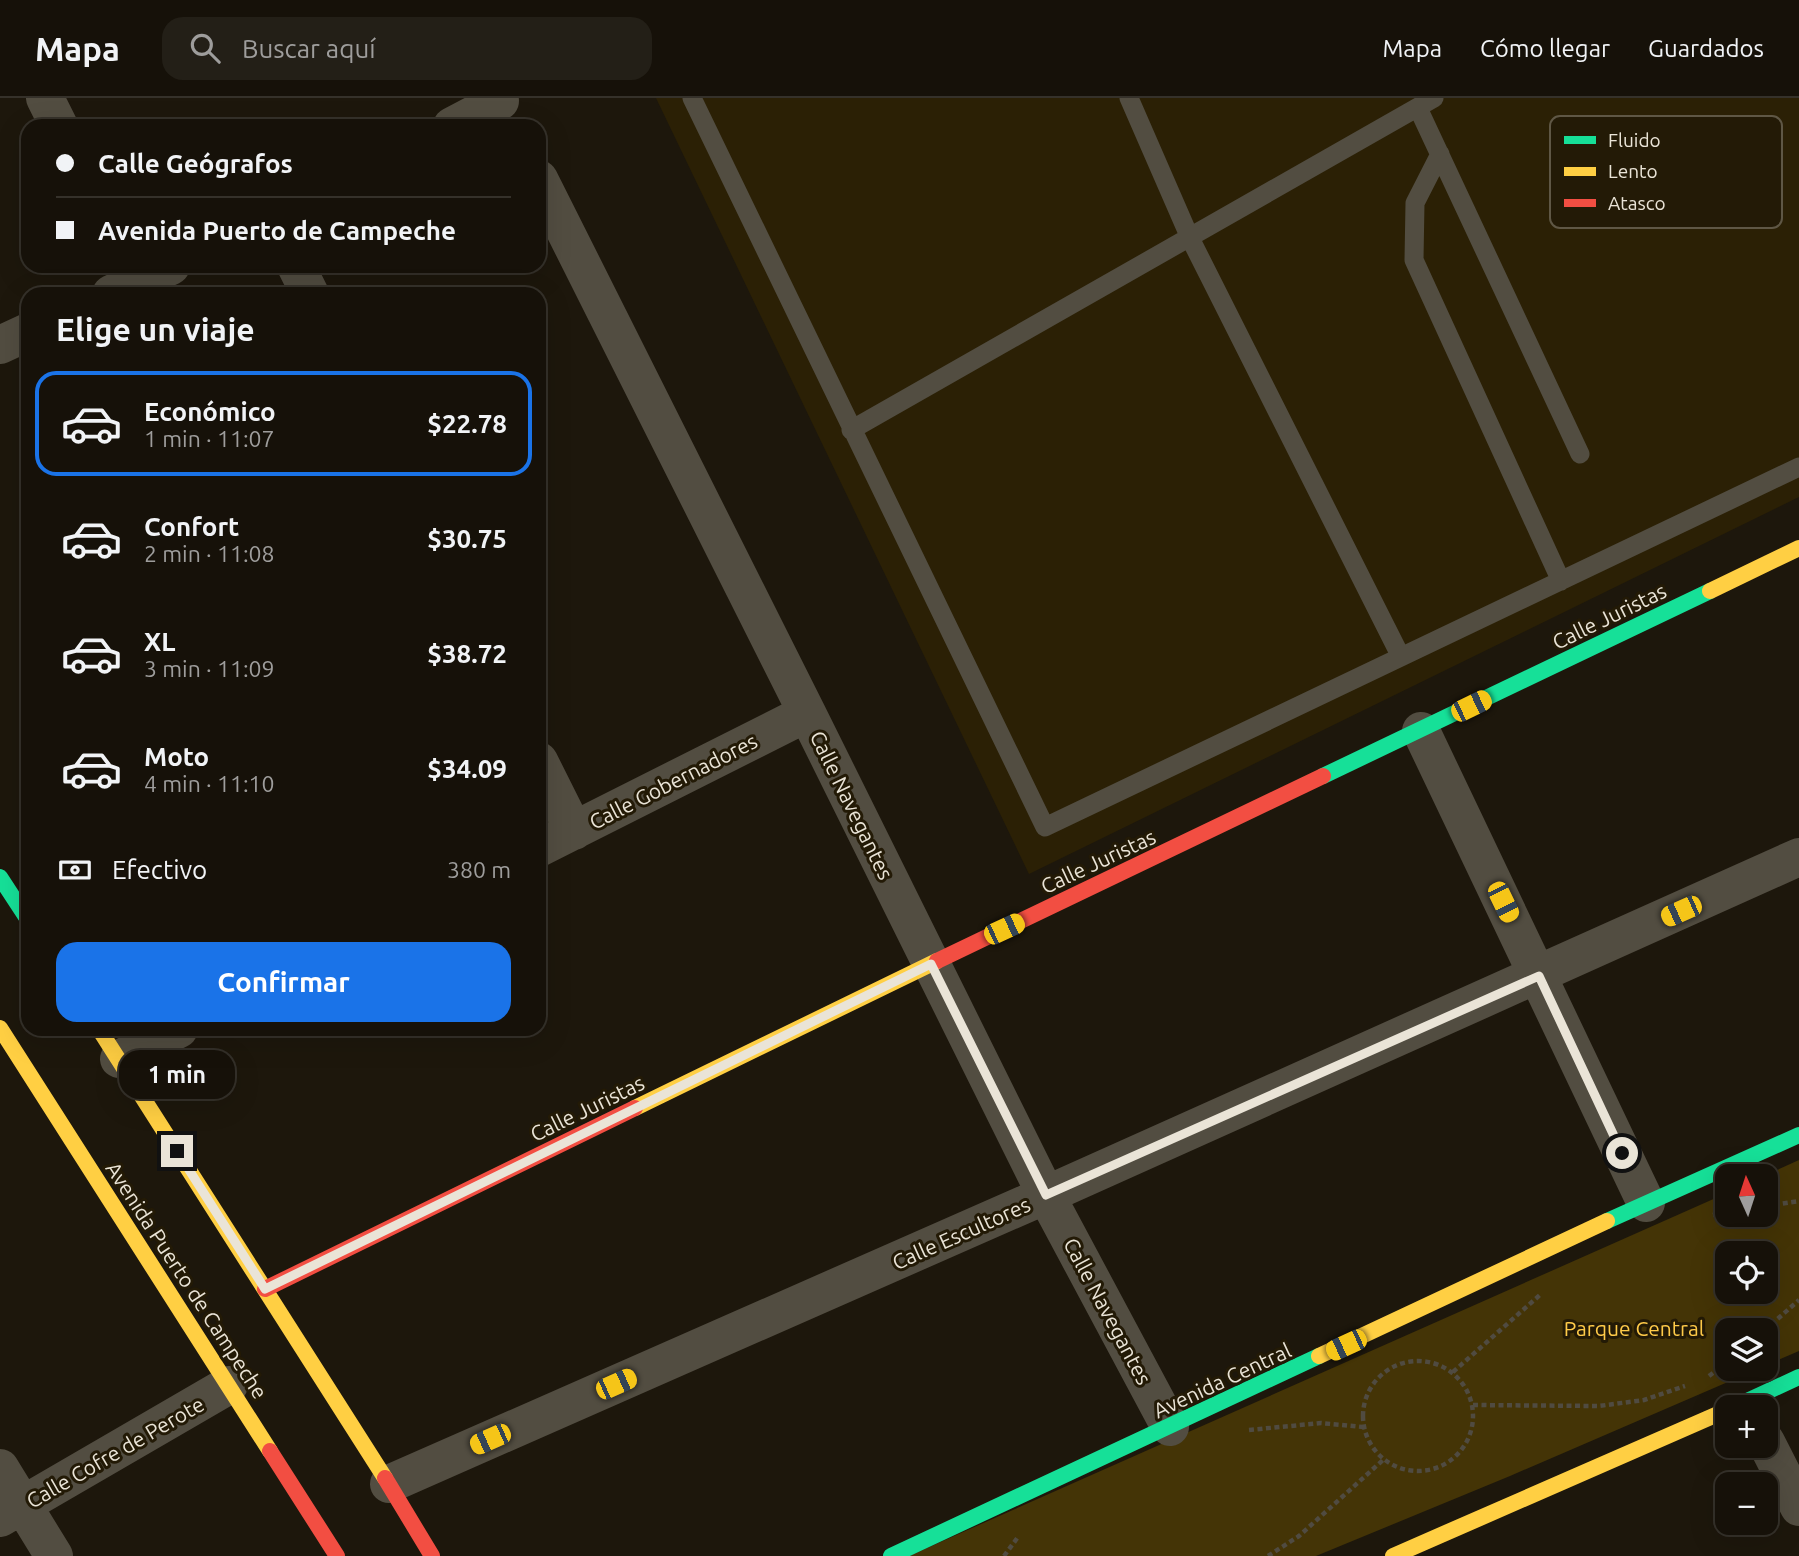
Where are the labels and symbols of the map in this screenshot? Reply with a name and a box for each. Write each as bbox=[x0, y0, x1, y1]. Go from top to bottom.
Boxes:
legend bbox=[1550, 116, 1782, 228]
text: Fluido bbox=[1608, 129, 1661, 151]
text: Lento bbox=[1608, 160, 1658, 182]
text: Atasco bbox=[1608, 192, 1666, 214]
street label: Calle Juristas bbox=[1548, 578, 1670, 654]
car bbox=[1448, 687, 1495, 725]
street label: Calle Navegantes bbox=[806, 727, 898, 883]
street label: Calle Gobernadores bbox=[585, 728, 761, 834]
street label: Calle Juristas bbox=[1037, 824, 1159, 898]
car bbox=[1485, 879, 1522, 925]
car bbox=[1658, 893, 1705, 929]
car bbox=[981, 911, 1028, 947]
callout: 1 min bbox=[119, 1049, 235, 1098]
street label: Calle Juristas bbox=[526, 1070, 648, 1146]
route end bbox=[161, 1135, 193, 1167]
route start bbox=[1606, 1137, 1638, 1169]
street label: Avenida Puerto de Campeche bbox=[101, 1157, 273, 1403]
north arrow bbox=[1715, 1164, 1778, 1227]
street label: Calle Escultores bbox=[888, 1192, 1034, 1274]
street label: Calle Navegantes bbox=[1059, 1234, 1157, 1388]
park label: Parque Central bbox=[1564, 1316, 1704, 1340]
car bbox=[1323, 1327, 1370, 1363]
street label: Avenida Central bbox=[1149, 1338, 1295, 1422]
car bbox=[593, 1366, 640, 1402]
street label: Calle Cofre de Perote bbox=[22, 1391, 208, 1513]
car bbox=[467, 1421, 514, 1457]

